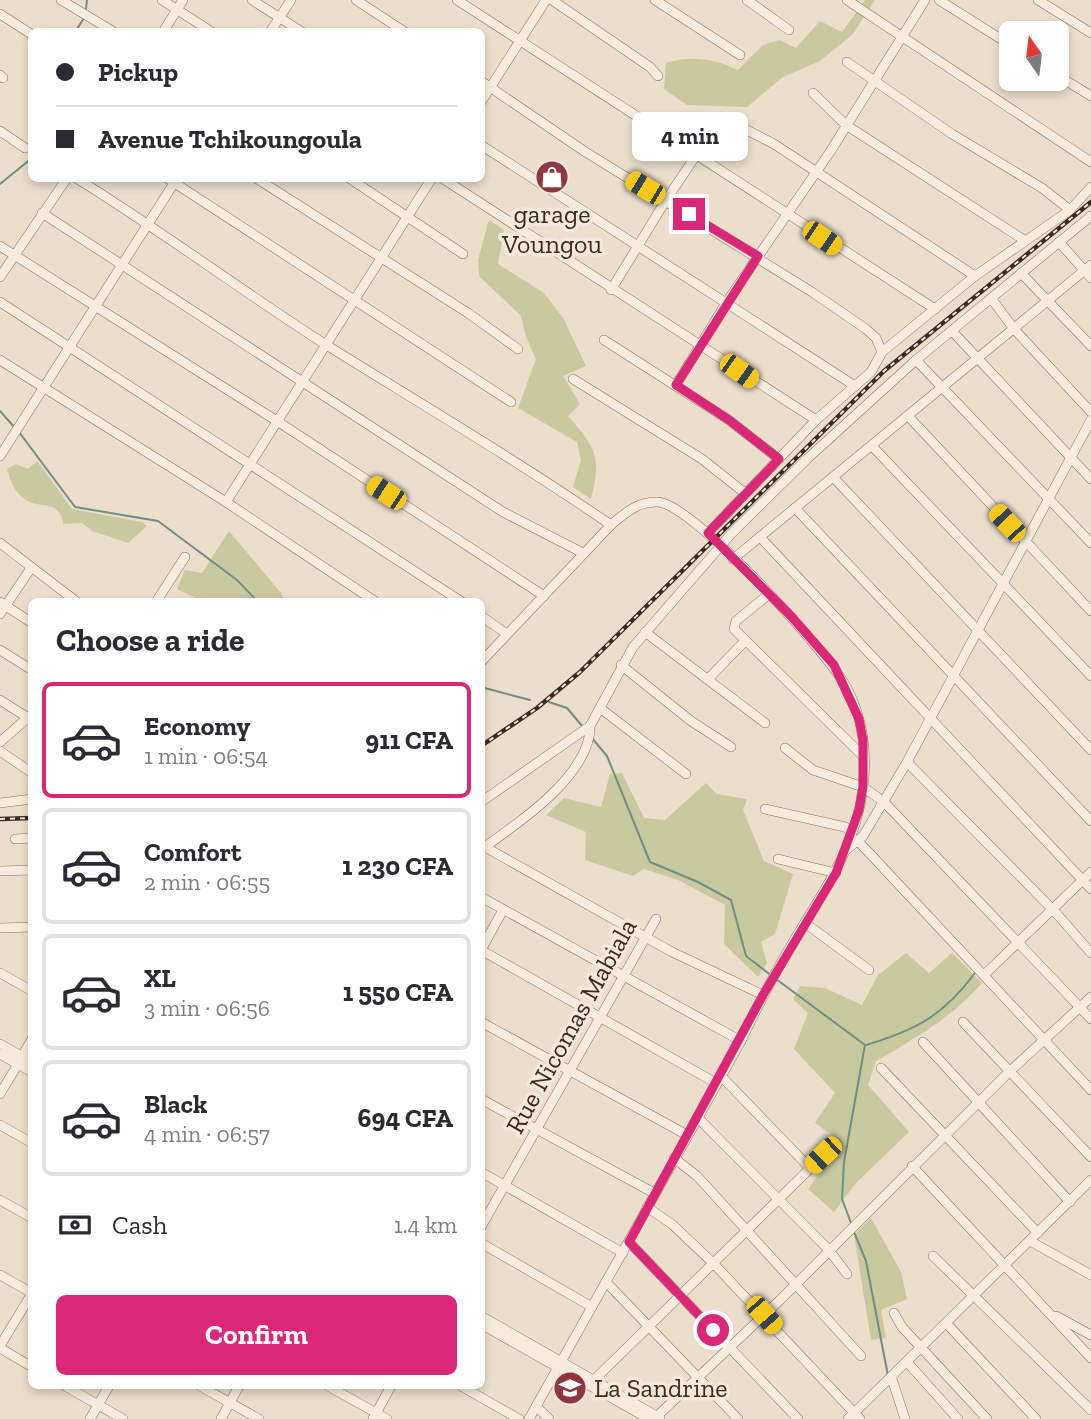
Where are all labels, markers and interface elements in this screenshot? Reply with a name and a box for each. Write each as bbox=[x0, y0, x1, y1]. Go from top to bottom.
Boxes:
north arrow bbox=[999, 21, 1069, 91]
map controls bbox=[999, 21, 1069, 91]
text: Pickup bbox=[98, 56, 178, 88]
callout: 4 min bbox=[631, 113, 747, 162]
text: 4 min bbox=[661, 122, 719, 150]
text: Avenue Tchikoungoula bbox=[98, 123, 362, 155]
shop icon: garage Voungou bbox=[533, 158, 571, 196]
car bbox=[622, 168, 669, 208]
place label: garage Voungou bbox=[501, 198, 602, 260]
route end bbox=[673, 198, 705, 230]
car bbox=[799, 218, 846, 258]
car bbox=[716, 350, 763, 392]
car bbox=[363, 473, 410, 513]
car bbox=[985, 500, 1030, 546]
text: Choose a ride bbox=[56, 621, 244, 659]
icon: car bbox=[60, 709, 123, 772]
text: Economy bbox=[144, 710, 250, 742]
text: 911 CFA bbox=[365, 724, 453, 756]
text: 1 min · 06:54 bbox=[144, 742, 268, 770]
icon: car bbox=[60, 835, 123, 898]
text: Comfort bbox=[144, 836, 241, 868]
text: 1 230 CFA bbox=[342, 850, 453, 882]
text: 2 min · 06:55 bbox=[144, 868, 270, 896]
street label: Rue Nicomas Mabiala bbox=[499, 913, 644, 1139]
icon: car bbox=[60, 961, 123, 1024]
text: XL bbox=[144, 962, 176, 994]
text: 1 550 CFA bbox=[343, 976, 453, 1008]
text: 3 min · 06:56 bbox=[144, 994, 270, 1022]
icon: car bbox=[60, 1087, 123, 1150]
text: Black bbox=[144, 1088, 207, 1120]
text: 694 CFA bbox=[358, 1102, 453, 1134]
text: 4 min · 06:57 bbox=[144, 1120, 270, 1148]
car bbox=[801, 1133, 846, 1177]
icon: cash bbox=[56, 1206, 94, 1244]
text: Cash bbox=[112, 1209, 167, 1241]
text: 1.4 km bbox=[394, 1211, 457, 1239]
car bbox=[743, 1292, 786, 1338]
button: Confirm bbox=[56, 1295, 457, 1375]
route start bbox=[697, 1314, 729, 1346]
school or university icon: La Sandrine bbox=[551, 1369, 589, 1407]
place label: La Sandrine bbox=[594, 1372, 728, 1404]

